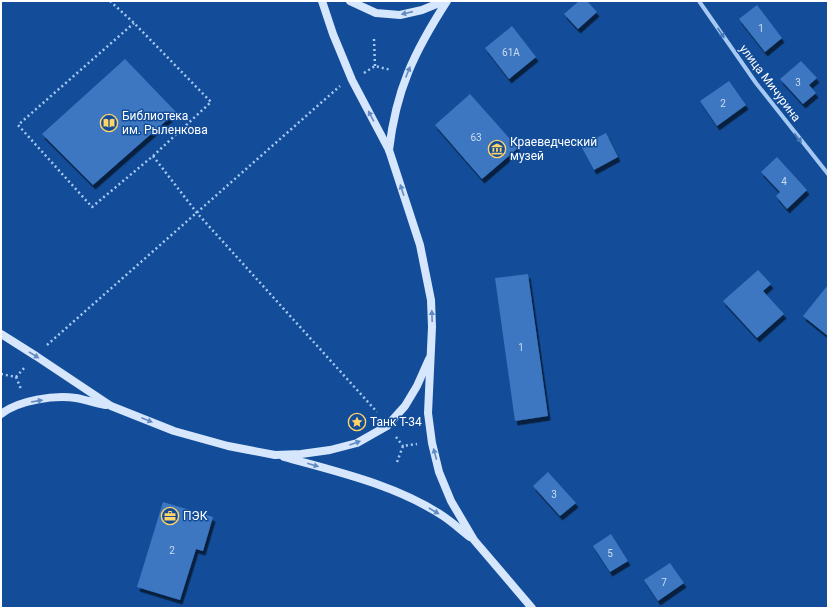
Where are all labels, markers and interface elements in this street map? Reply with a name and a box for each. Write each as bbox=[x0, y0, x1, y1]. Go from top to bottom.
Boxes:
one-way arrow bbox=[401, 11, 414, 17]
house number: 1 bbox=[758, 23, 764, 34]
one-way arrow bbox=[718, 27, 725, 39]
street label: улица Мичурина bbox=[737, 42, 803, 124]
house number: 61А bbox=[502, 47, 520, 58]
one-way arrow bbox=[405, 66, 411, 78]
house number: 3 bbox=[795, 77, 801, 88]
house number: 2 bbox=[720, 98, 726, 109]
place label: Библиотека им. Рыленкова bbox=[122, 109, 208, 137]
one-way arrow bbox=[368, 110, 374, 122]
library icon: Библиотека им. Рыленкова bbox=[99, 113, 119, 133]
house number: 63 bbox=[470, 132, 482, 143]
one-way arrow bbox=[794, 132, 803, 143]
place label: Краеведческий музей bbox=[510, 135, 597, 163]
museum icon: Краеведческий музей bbox=[487, 139, 507, 159]
house number: 4 bbox=[781, 176, 787, 187]
one-way arrow bbox=[399, 184, 405, 196]
one-way arrow bbox=[429, 309, 435, 322]
house number: 1 bbox=[518, 342, 524, 353]
one-way arrow bbox=[28, 351, 40, 358]
one-way arrow bbox=[31, 397, 43, 403]
place icon: Танк Т-34 bbox=[347, 412, 367, 432]
place label: Танк Т-34 bbox=[370, 415, 422, 429]
one-way arrow bbox=[142, 418, 154, 424]
one-way arrow bbox=[349, 440, 361, 446]
one-way arrow bbox=[432, 448, 438, 460]
one-way arrow bbox=[307, 462, 319, 468]
house number: 3 bbox=[551, 489, 557, 500]
office icon: ПЭК bbox=[160, 506, 180, 526]
one-way arrow bbox=[428, 507, 440, 514]
place label: ПЭК bbox=[183, 509, 208, 523]
house number: 2 bbox=[169, 545, 175, 556]
house number: 5 bbox=[607, 548, 613, 559]
house number: 7 bbox=[661, 577, 667, 588]

